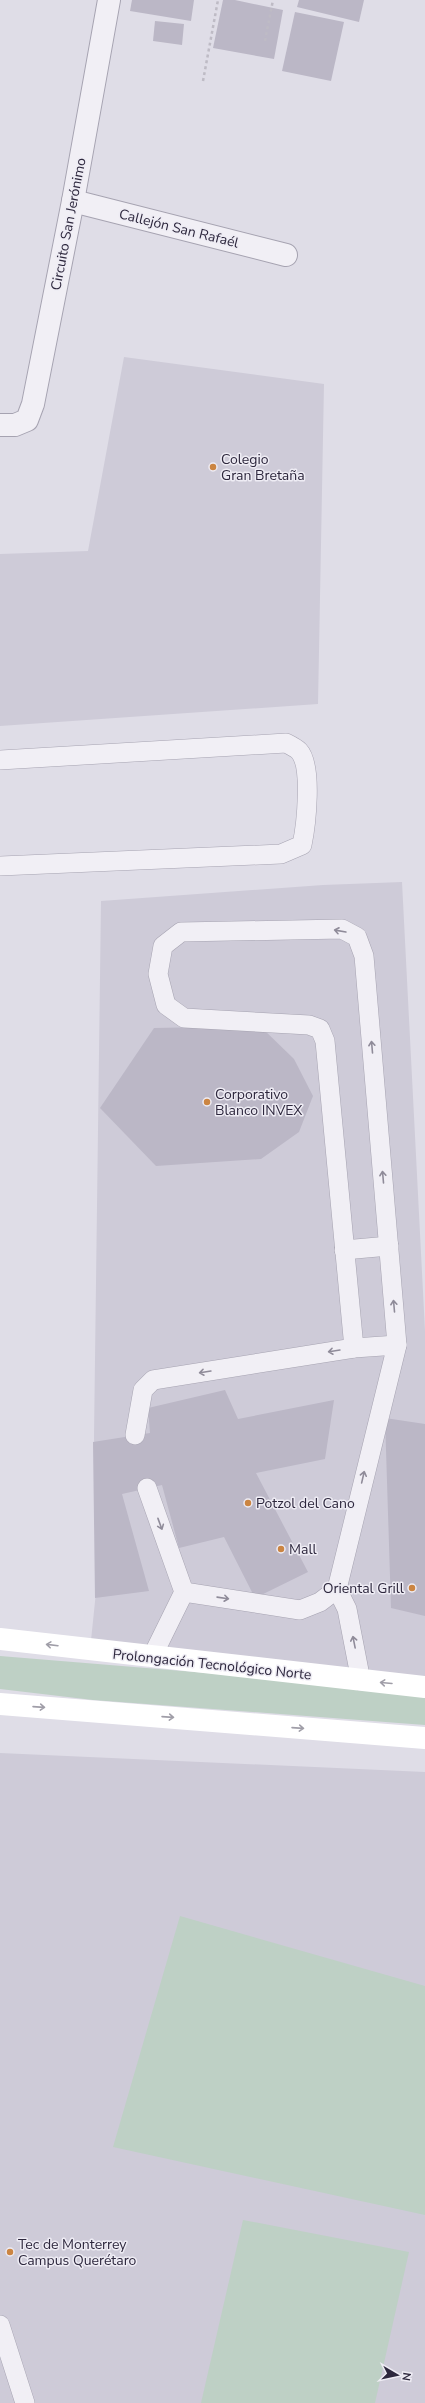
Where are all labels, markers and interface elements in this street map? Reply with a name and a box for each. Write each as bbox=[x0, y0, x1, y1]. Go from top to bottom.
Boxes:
street label: Circuito San Jerónimo bbox=[46, 156, 91, 292]
street label: Callejón San Rafaél bbox=[117, 204, 242, 253]
place label: Colegio Gran Bretaña bbox=[221, 450, 305, 485]
marker: Colegio Gran Bretaña bbox=[208, 462, 218, 472]
one-way arrow bbox=[334, 927, 347, 935]
one-way arrow bbox=[368, 1041, 376, 1054]
place label: Corporativo Blanco INVEX bbox=[215, 1085, 302, 1120]
marker: Corporativo Blanco INVEX bbox=[202, 1097, 212, 1107]
one-way arrow bbox=[379, 1171, 386, 1184]
one-way arrow bbox=[390, 1300, 397, 1313]
one-way arrow bbox=[328, 1347, 341, 1355]
one-way arrow bbox=[199, 1368, 212, 1376]
one-way arrow bbox=[360, 1471, 368, 1484]
place label: Potzol del Cano bbox=[256, 1494, 355, 1513]
marker: Potzol del Cano bbox=[243, 1498, 253, 1508]
one-way arrow bbox=[156, 1518, 164, 1530]
place label: Mall bbox=[289, 1540, 318, 1559]
marker: Mall bbox=[276, 1544, 286, 1554]
place label: Oriental Grill bbox=[323, 1579, 405, 1598]
marker: Oriental Grill bbox=[407, 1583, 417, 1593]
one-way arrow bbox=[216, 1594, 229, 1602]
one-way arrow bbox=[350, 1636, 358, 1649]
one-way arrow bbox=[46, 1641, 59, 1649]
street label: Prolongación Tecnológico Norte bbox=[112, 1645, 312, 1684]
one-way arrow bbox=[380, 1680, 393, 1687]
one-way arrow bbox=[32, 1704, 45, 1711]
one-way arrow bbox=[162, 1714, 175, 1721]
one-way arrow bbox=[291, 1724, 304, 1731]
place label: Tec de Monterrey Campus Querétaro bbox=[18, 2235, 137, 2270]
marker: Tec de Monterrey Campus Querétaro bbox=[5, 2247, 15, 2257]
north arrow bbox=[377, 2355, 417, 2395]
text: N bbox=[398, 2371, 414, 2382]

